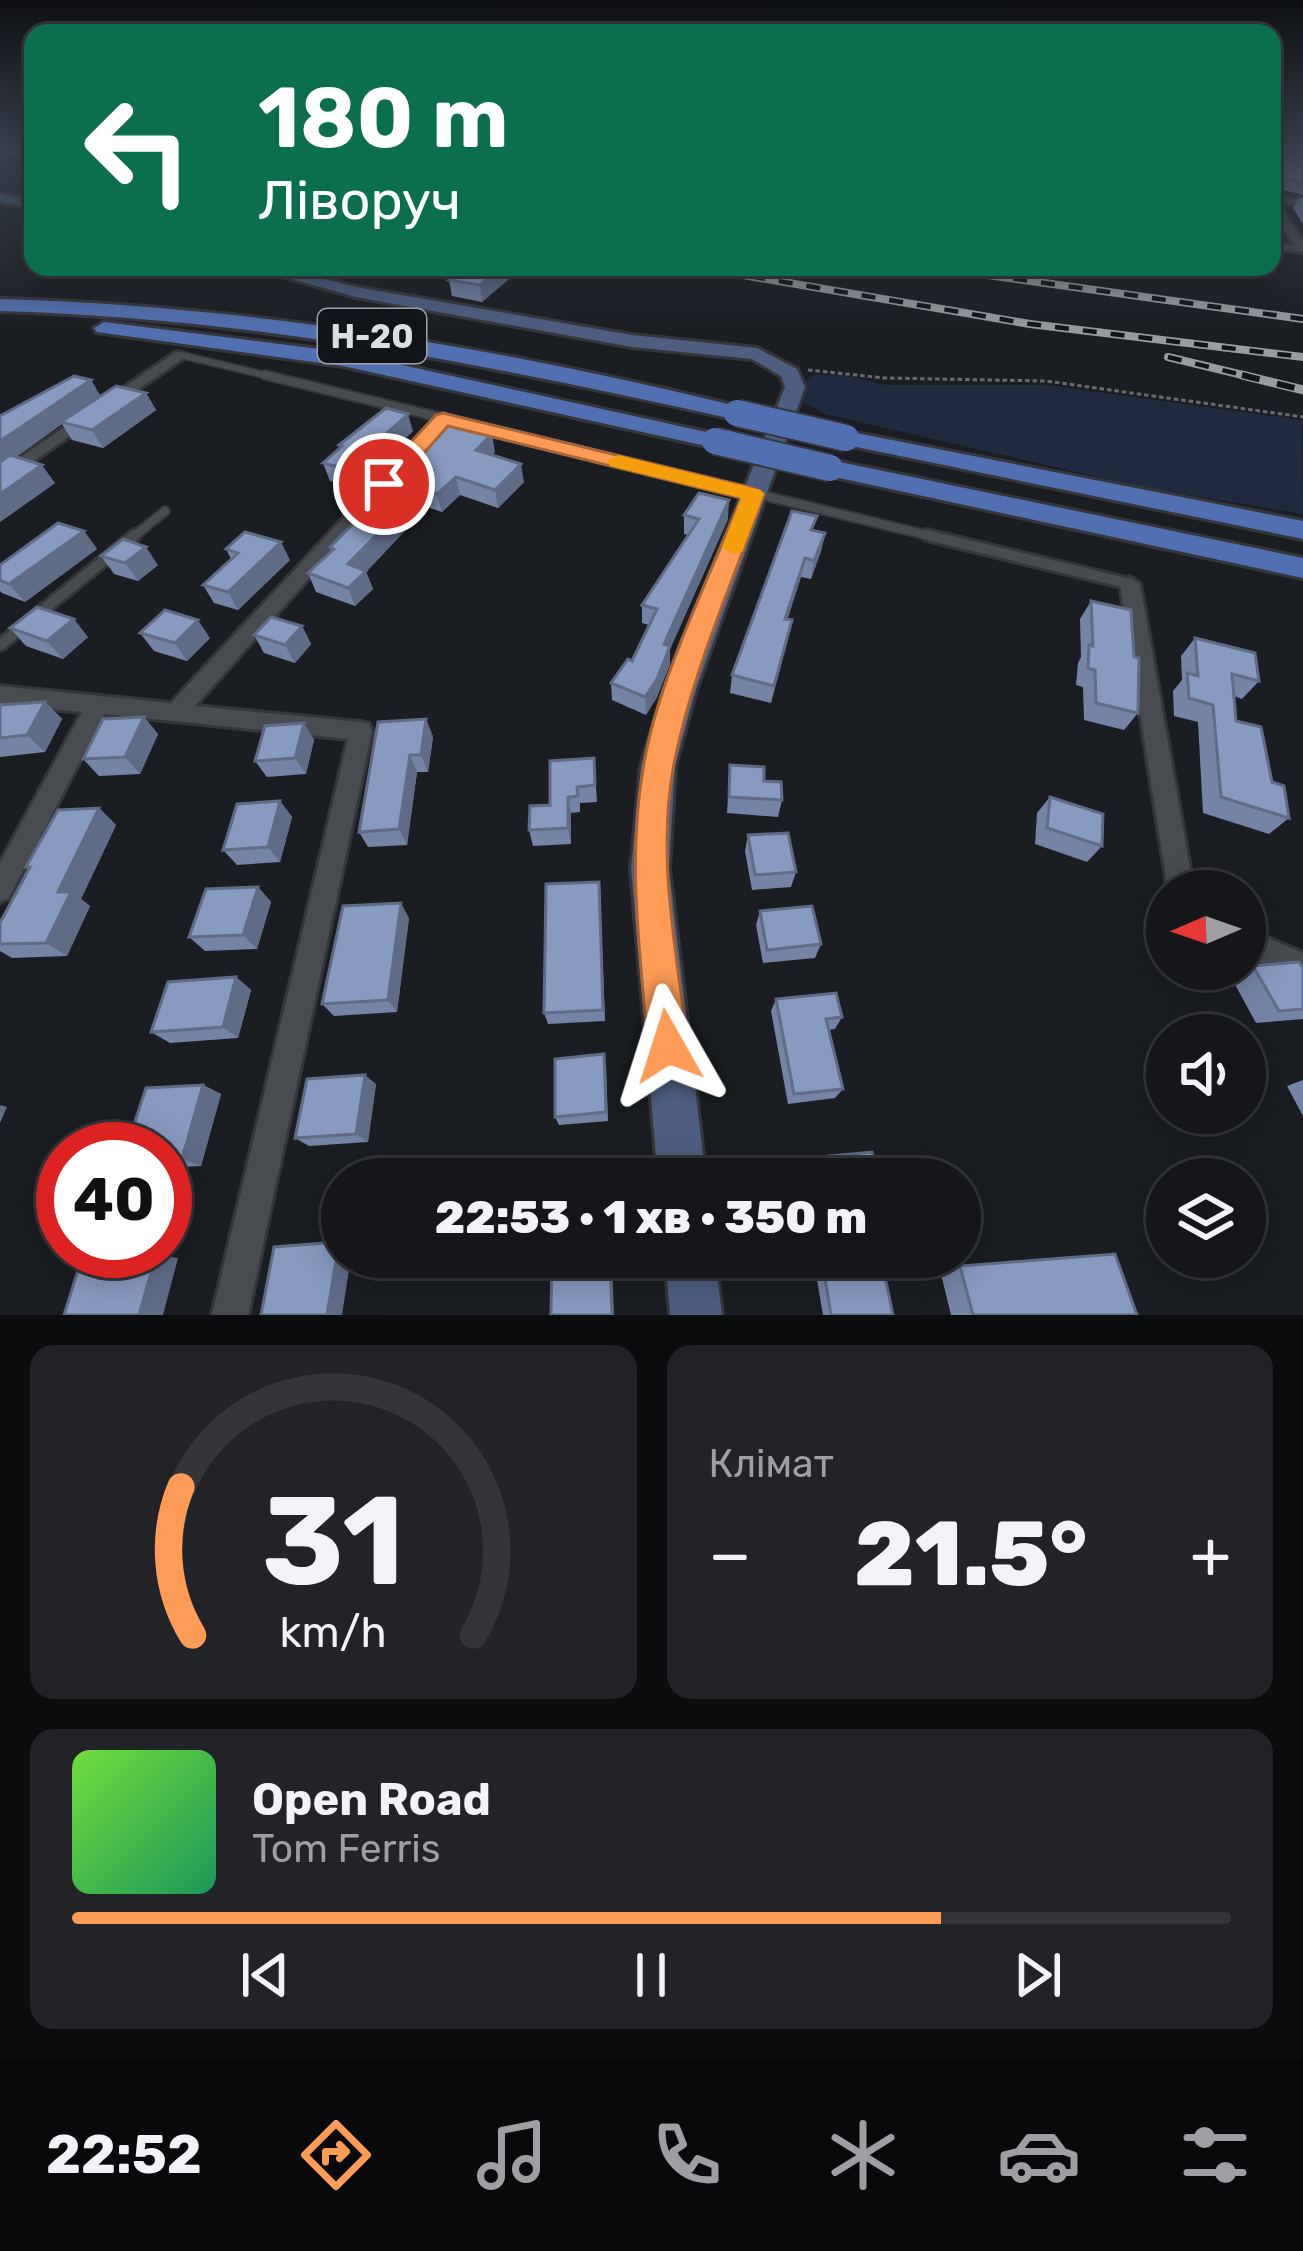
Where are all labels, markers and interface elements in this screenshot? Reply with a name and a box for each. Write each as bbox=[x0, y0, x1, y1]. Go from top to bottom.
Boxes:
text: 180 m bbox=[258, 68, 509, 168]
icon: left bbox=[60, 72, 216, 228]
text: Ліворуч bbox=[258, 169, 461, 233]
road number: Н-20 bbox=[318, 309, 426, 363]
pin bbox=[333, 433, 435, 535]
icon: arrive bbox=[351, 451, 417, 517]
north arrow bbox=[1146, 870, 1266, 990]
map controls bbox=[1146, 870, 1266, 1278]
position arrow bbox=[605, 983, 731, 1109]
button: sound bbox=[1146, 1014, 1266, 1134]
speed limit sign: 40 bbox=[36, 1122, 192, 1278]
button: layers bbox=[1146, 1158, 1266, 1278]
text: 22:53 · 1 хв · 350 m bbox=[435, 1191, 867, 1244]
text: Клімат bbox=[709, 1441, 834, 1487]
text: 31 bbox=[262, 1467, 405, 1615]
text: 21.5° bbox=[854, 1501, 1087, 1608]
text: − bbox=[709, 1515, 751, 1594]
text: + bbox=[1190, 1515, 1231, 1594]
text: km/h bbox=[280, 1607, 387, 1658]
text: Open Road bbox=[252, 1773, 491, 1826]
text: Tom Ferris bbox=[252, 1826, 441, 1872]
icon: previous bbox=[232, 1942, 298, 2008]
icon: pause bbox=[618, 1942, 684, 2008]
icon: next bbox=[1005, 1942, 1071, 2008]
icon: directions bbox=[294, 2113, 378, 2197]
icon: music bbox=[470, 2113, 554, 2197]
icon: phone bbox=[645, 2113, 729, 2197]
icon: climate bbox=[821, 2113, 905, 2197]
icon: car bbox=[997, 2113, 1081, 2197]
icon: filters bbox=[1173, 2113, 1257, 2197]
text: 22:52 bbox=[46, 2123, 202, 2187]

